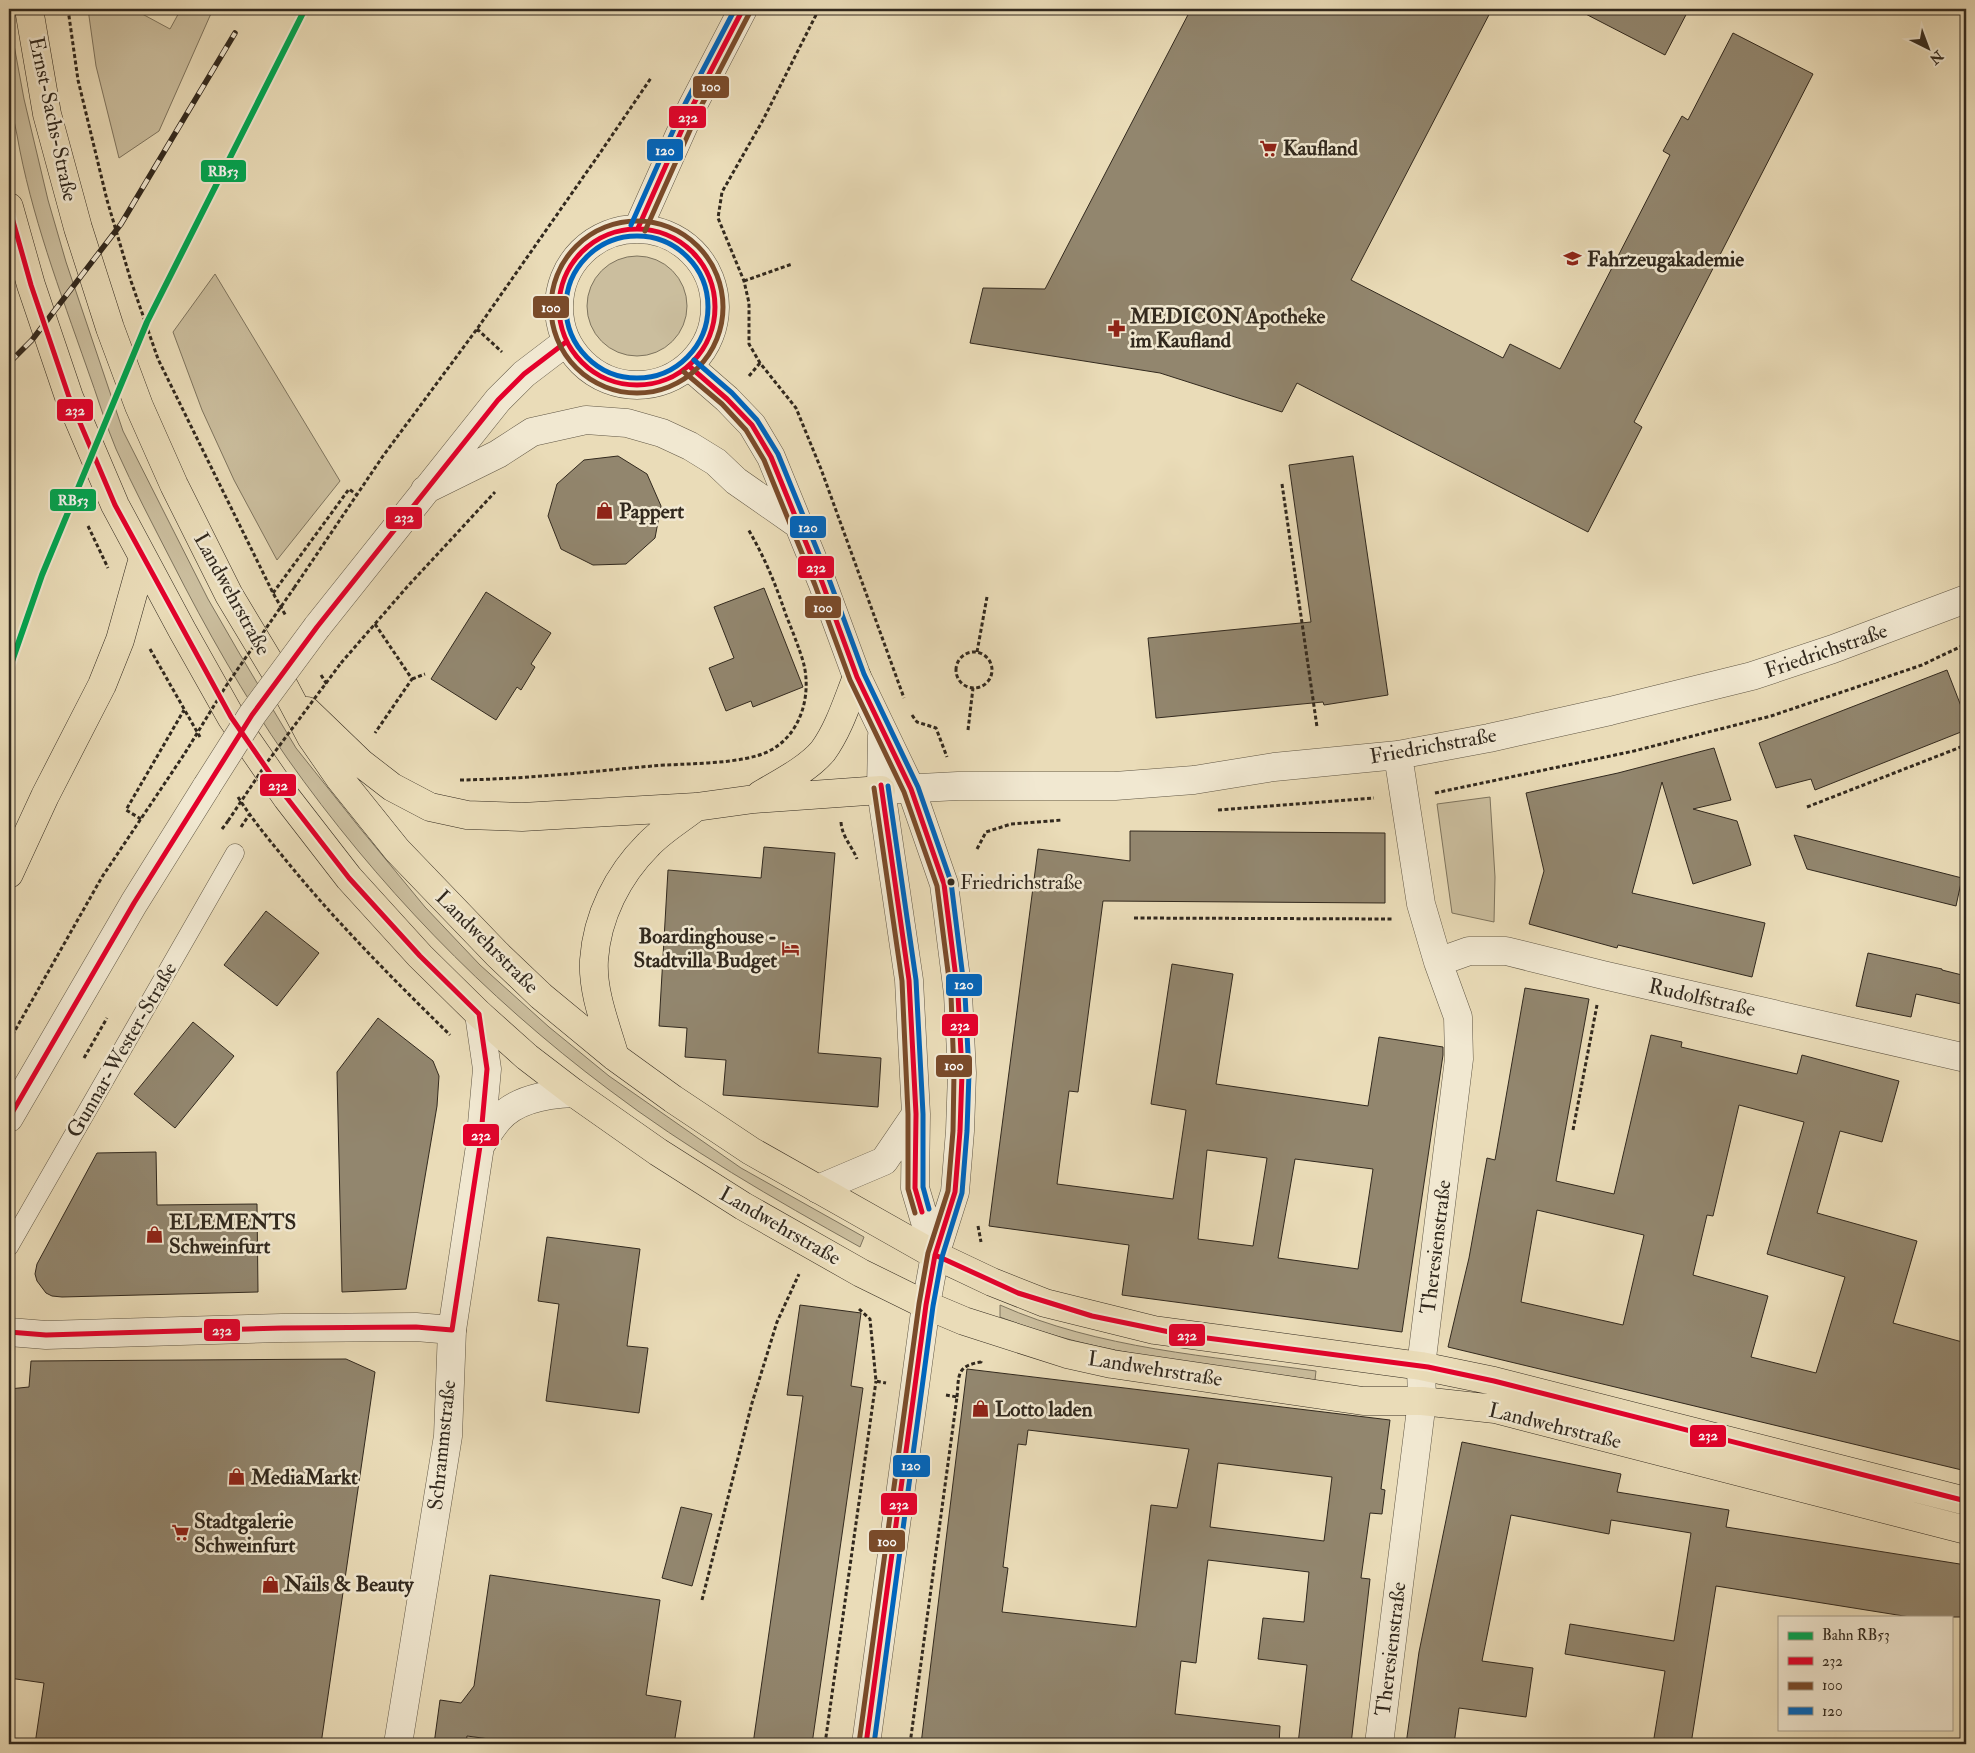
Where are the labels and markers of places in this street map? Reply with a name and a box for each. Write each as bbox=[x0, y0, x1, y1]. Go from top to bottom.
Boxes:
place label: Kaufland bbox=[1283, 135, 1358, 162]
supermarket icon: Kaufland bbox=[1259, 138, 1279, 158]
place label: Fahrzeugakademie bbox=[1587, 246, 1744, 273]
school or university icon: Fahrzeugakademie bbox=[1563, 249, 1583, 269]
place label: MEDICON Apotheke im Kaufland bbox=[1129, 303, 1325, 354]
pharmacy icon: MEDICON Apotheke im Kaufland bbox=[1106, 318, 1126, 338]
place label: Pappert bbox=[619, 498, 684, 525]
shop icon: Pappert bbox=[595, 501, 615, 521]
place label: Friedrichstraße bbox=[960, 870, 1082, 895]
marker: Friedrichstraße bbox=[946, 877, 956, 887]
place label: Boardinghouse - Stadtvilla Budget bbox=[633, 923, 777, 974]
hotel icon: Boardinghouse - Stadtvilla Budget bbox=[781, 938, 801, 958]
place label: ELEMENTS Schweinfurt bbox=[169, 1209, 296, 1260]
shop icon: ELEMENTS Schweinfurt bbox=[145, 1224, 165, 1244]
place label: Lotto laden bbox=[995, 1396, 1093, 1423]
shop icon: Lotto laden bbox=[971, 1399, 991, 1419]
place label: MediaMarkt bbox=[250, 1464, 358, 1491]
shop icon: MediaMarkt bbox=[227, 1467, 247, 1487]
place label: Stadtgalerie Schweinfurt bbox=[194, 1508, 295, 1559]
supermarket icon: Stadtgalerie Schweinfurt bbox=[170, 1523, 190, 1543]
place label: Nails & Beauty bbox=[283, 1571, 414, 1598]
shop icon: Nails & Beauty bbox=[260, 1574, 280, 1594]

